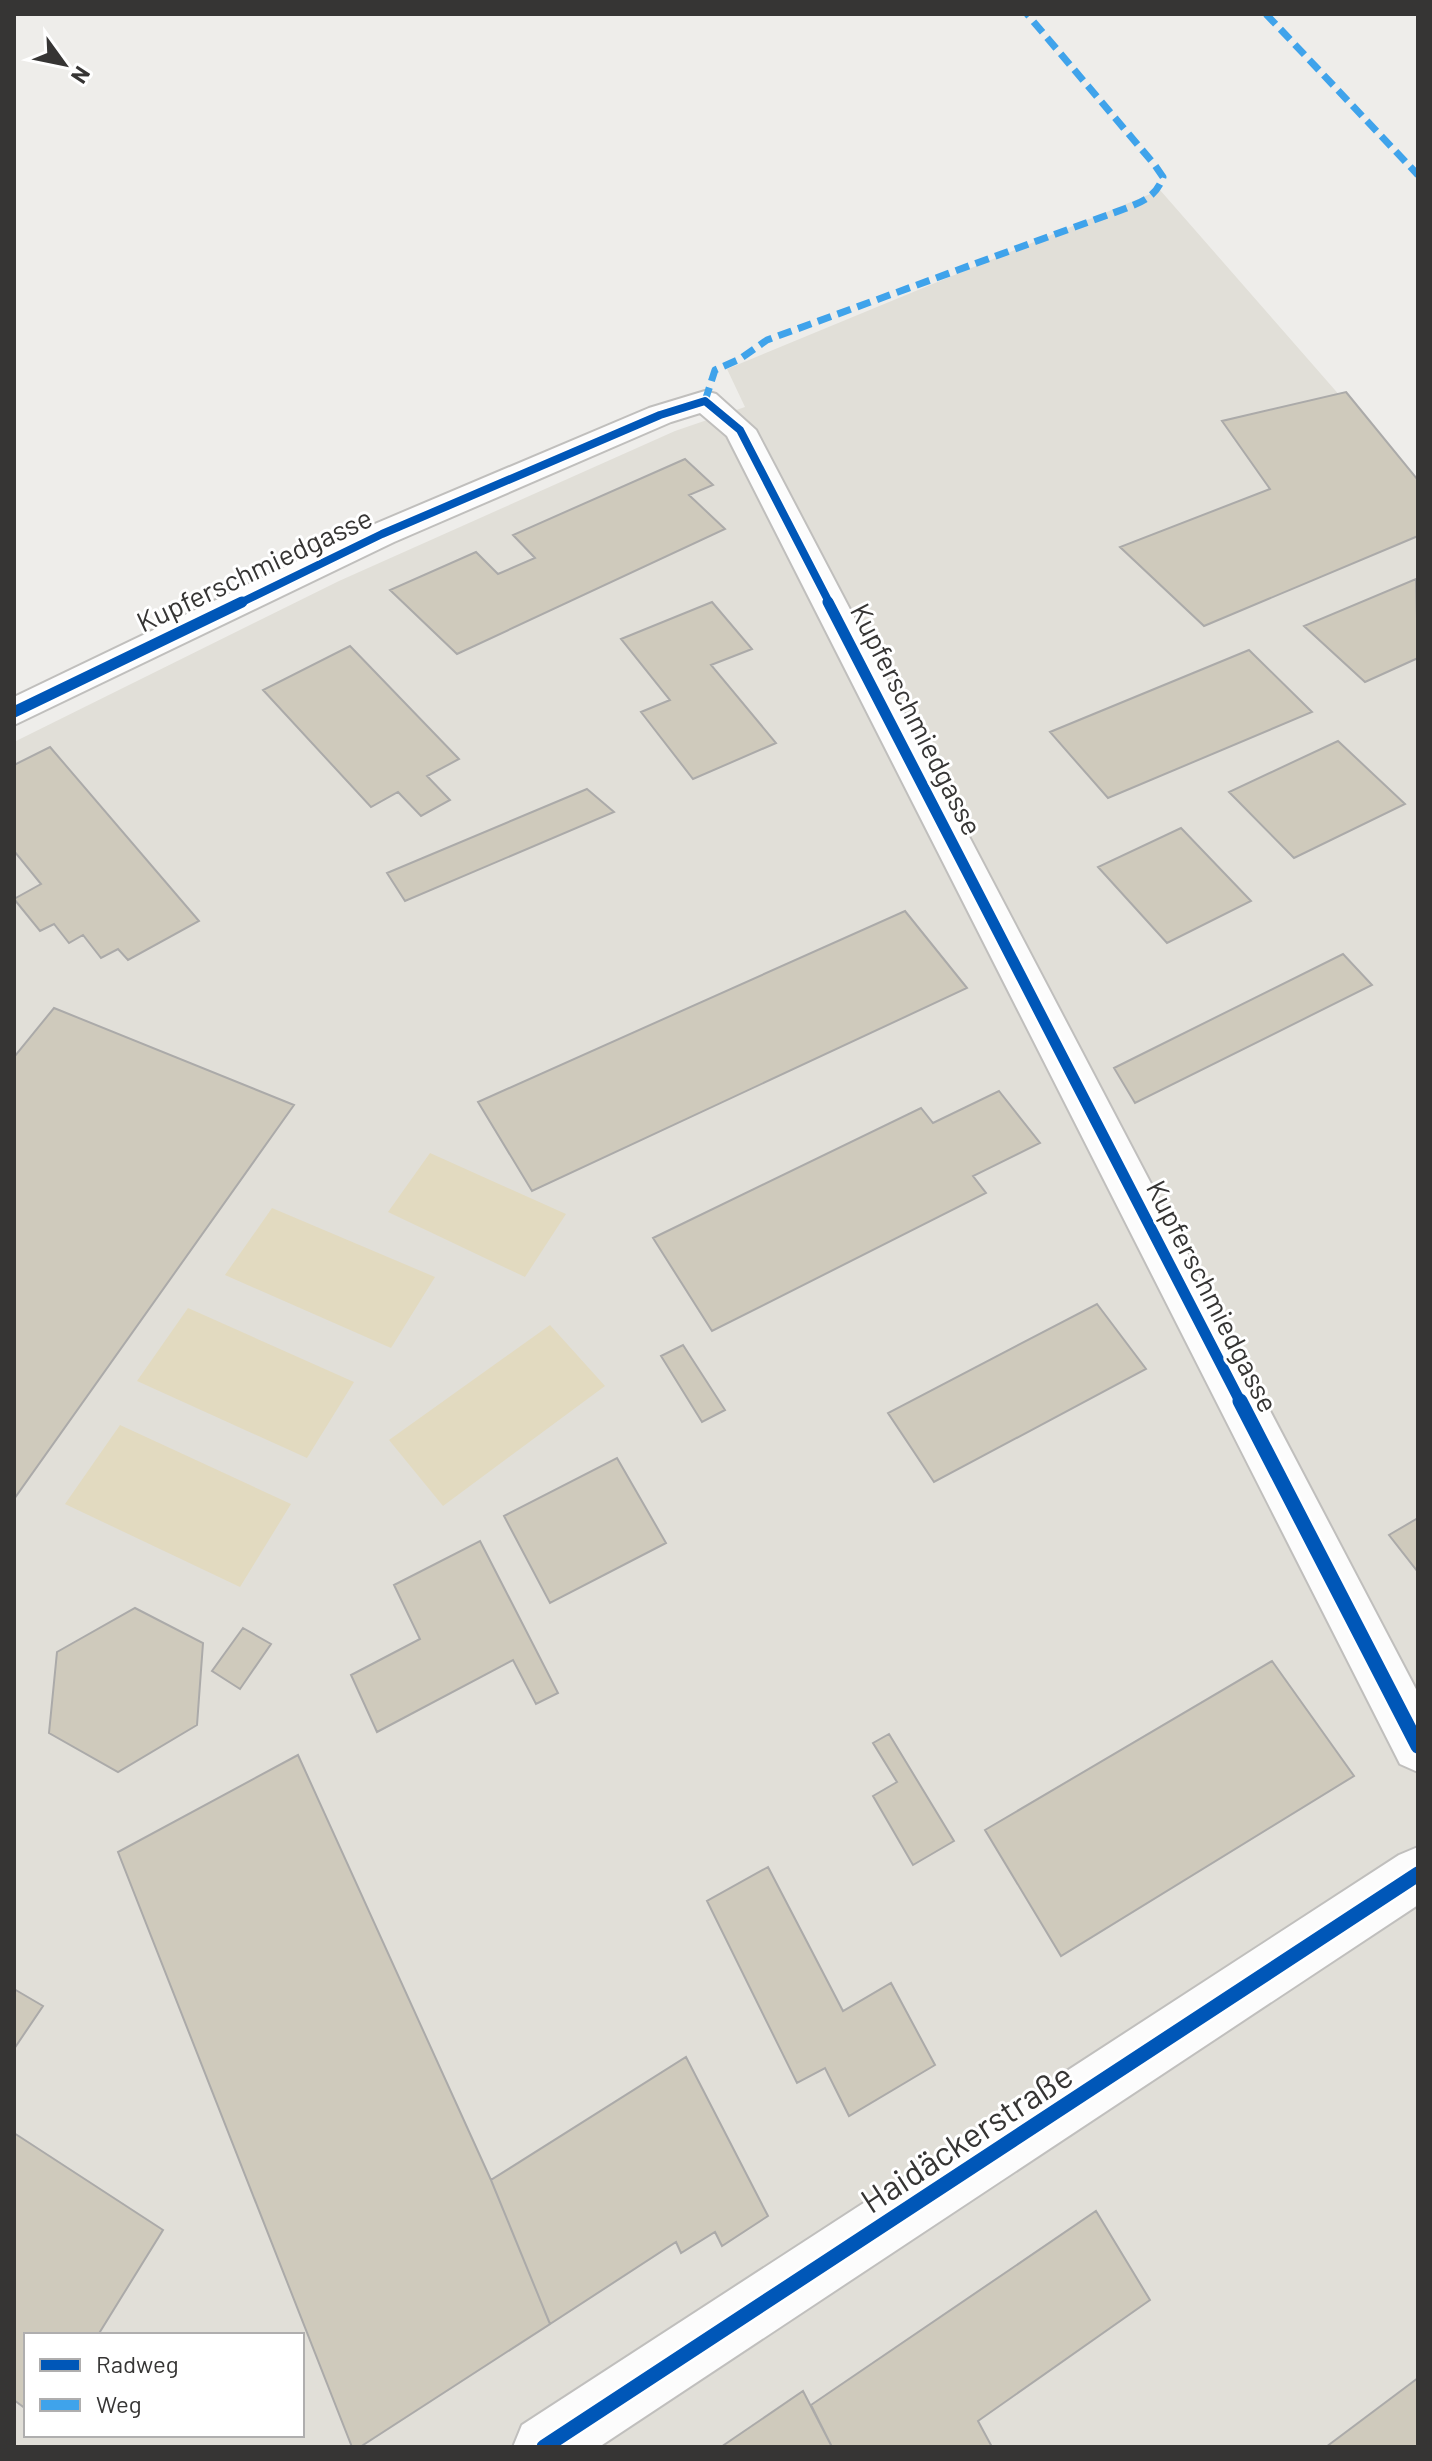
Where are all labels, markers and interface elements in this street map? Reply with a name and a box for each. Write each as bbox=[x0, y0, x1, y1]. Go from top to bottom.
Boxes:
north arrow bbox=[24, 24, 104, 104]
text: N bbox=[67, 62, 97, 89]
street label: Kupferschmiedgasse bbox=[131, 500, 377, 638]
street label: Kupferschmiedgasse bbox=[844, 597, 990, 841]
street label: Kupferschmiedgasse bbox=[1140, 1174, 1286, 1418]
street label: Haidäckerstraße bbox=[853, 2053, 1079, 2221]
legend bbox=[24, 2333, 304, 2437]
text: Radweg bbox=[96, 2349, 179, 2378]
text: Weg bbox=[96, 2389, 142, 2418]

